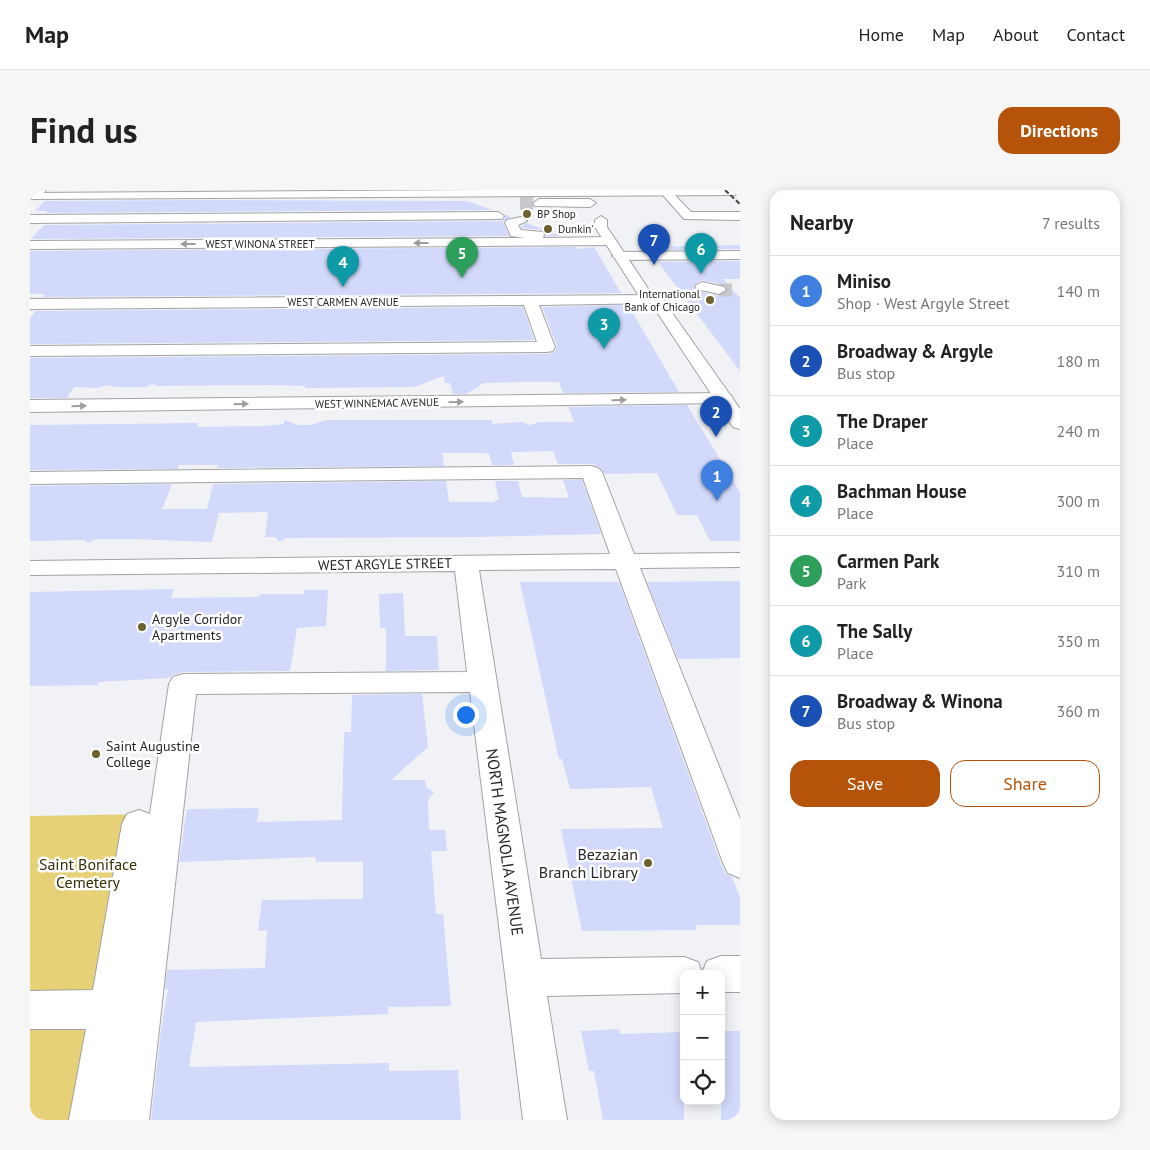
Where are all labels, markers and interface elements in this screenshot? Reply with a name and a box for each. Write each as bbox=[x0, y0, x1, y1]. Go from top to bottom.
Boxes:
text: Map bbox=[25, 19, 69, 50]
text: Home bbox=[858, 23, 904, 46]
text: Map bbox=[932, 23, 965, 46]
text: About bbox=[993, 23, 1039, 46]
text: Contact bbox=[1067, 23, 1125, 46]
text: Find us bbox=[30, 107, 138, 153]
button: Directions bbox=[998, 107, 1120, 154]
place label: BP Shop bbox=[537, 207, 576, 221]
marker: BP Shop bbox=[521, 208, 533, 220]
text: Nearby bbox=[790, 209, 853, 236]
text: 7 results bbox=[1042, 213, 1100, 233]
place label: Dunkin' bbox=[558, 222, 594, 236]
marker: Dunkin' bbox=[542, 223, 554, 235]
pin: 7 bbox=[638, 224, 670, 265]
pin: 6 bbox=[685, 233, 717, 274]
street label: WEST WINONA STREET bbox=[205, 237, 315, 251]
pin: 5 bbox=[446, 237, 478, 278]
one-way arrow bbox=[413, 239, 429, 247]
one-way arrow bbox=[180, 240, 196, 248]
pin: 4 bbox=[327, 246, 359, 287]
text: Miniso bbox=[837, 269, 891, 293]
text: 1 bbox=[801, 281, 811, 301]
text: 140 m bbox=[1057, 281, 1100, 301]
place label: International Bank of Chicago bbox=[625, 287, 701, 314]
text: Shop · West Argyle Street bbox=[837, 293, 1009, 313]
marker: International Bank of Chicago bbox=[704, 294, 716, 306]
street label: WEST CARMEN AVENUE bbox=[287, 295, 399, 309]
pin: 3 bbox=[588, 308, 620, 349]
text: Broadway & Argyle bbox=[837, 339, 993, 363]
text: 2 bbox=[801, 351, 811, 371]
text: 180 m bbox=[1057, 351, 1100, 371]
text: Bus stop bbox=[837, 363, 895, 383]
street label: WEST WINNEMAC AVENUE bbox=[315, 395, 439, 411]
one-way arrow bbox=[611, 396, 627, 404]
pin: 2 bbox=[700, 396, 732, 437]
one-way arrow bbox=[448, 398, 464, 406]
one-way arrow bbox=[233, 400, 249, 408]
one-way arrow bbox=[71, 402, 87, 410]
text: The Draper bbox=[837, 409, 928, 433]
text: 3 bbox=[801, 421, 811, 441]
text: 240 m bbox=[1057, 421, 1100, 441]
text: Place bbox=[837, 433, 874, 453]
pin: 1 bbox=[701, 460, 733, 501]
text: Bachman House bbox=[837, 479, 967, 503]
text: 4 bbox=[801, 491, 811, 511]
text: 300 m bbox=[1057, 491, 1100, 511]
text: Place bbox=[837, 503, 874, 523]
text: Carmen Park bbox=[837, 549, 939, 573]
street label: WEST ARGYLE STREET bbox=[318, 554, 452, 574]
text: 5 bbox=[801, 561, 811, 581]
text: 310 m bbox=[1057, 561, 1100, 581]
text: Park bbox=[837, 573, 866, 593]
place label: Argyle Corridor Apartments bbox=[152, 610, 242, 644]
text: The Sally bbox=[837, 619, 912, 643]
marker: Argyle Corridor Apartments bbox=[136, 621, 148, 633]
text: 6 bbox=[801, 631, 811, 651]
text: 350 m bbox=[1057, 631, 1100, 651]
text: Place bbox=[837, 643, 874, 663]
text: Broadway & Winona bbox=[837, 689, 1003, 713]
text: 7 bbox=[801, 701, 811, 721]
text: 360 m bbox=[1057, 701, 1100, 721]
your location bbox=[453, 702, 479, 728]
text: Bus stop bbox=[837, 713, 895, 733]
place label: Saint Augustine College bbox=[106, 737, 200, 771]
street label: NORTH MAGNOLIA AVENUE bbox=[482, 747, 528, 937]
marker: Saint Augustine College bbox=[90, 748, 102, 760]
button: Save bbox=[790, 760, 940, 807]
button: Share bbox=[950, 760, 1100, 807]
place label: Bezazian Branch Library bbox=[539, 844, 639, 882]
park label: Saint Boniface Cemetery bbox=[39, 854, 137, 892]
marker: Bezazian Branch Library bbox=[642, 857, 654, 869]
map controls bbox=[680, 970, 725, 1105]
button: + bbox=[680, 970, 725, 1015]
button: − bbox=[680, 1015, 725, 1060]
button: locate bbox=[680, 1060, 725, 1105]

